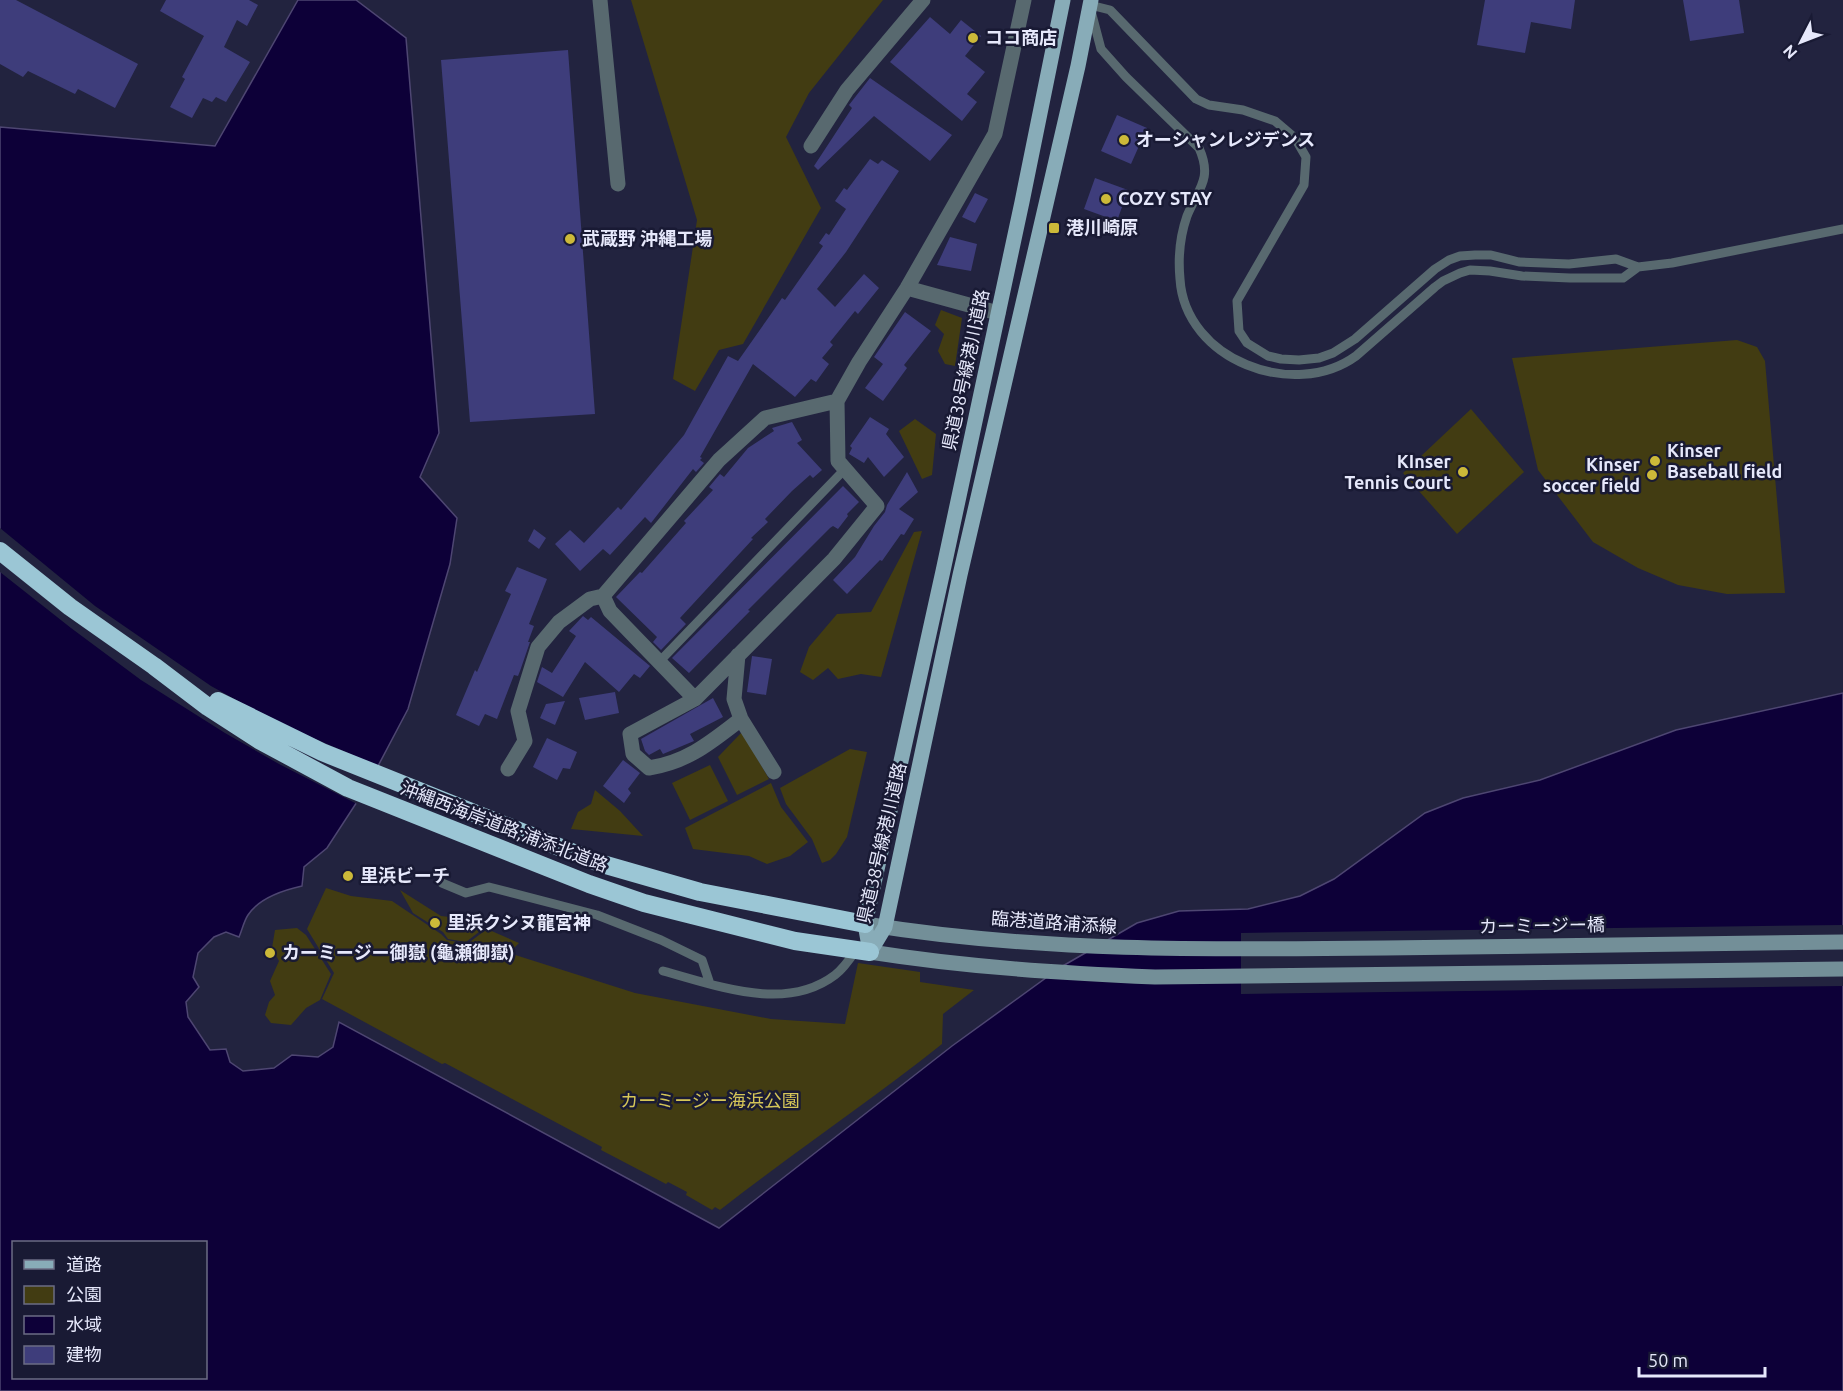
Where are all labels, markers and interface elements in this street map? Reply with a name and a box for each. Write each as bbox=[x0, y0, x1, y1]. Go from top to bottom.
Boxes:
north arrow bbox=[1771, 12, 1831, 72]
place label: ココ商店 bbox=[985, 27, 1057, 47]
marker: ココ商店 bbox=[966, 31, 980, 45]
text: N bbox=[1779, 42, 1801, 62]
place label: オーシャンレジデンス bbox=[1136, 129, 1315, 149]
marker: オーシャンレジデンス bbox=[1117, 133, 1131, 147]
place label: COZY STAY bbox=[1118, 188, 1212, 208]
marker: COZY STAY bbox=[1099, 192, 1113, 206]
place label: 港川崎原 bbox=[1066, 217, 1138, 237]
marker: 港川崎原 bbox=[1047, 221, 1061, 235]
place label: 武蔵野 沖縄工場 bbox=[582, 228, 712, 248]
marker: 武蔵野 沖縄工場 bbox=[563, 232, 577, 246]
street label: 県道38号線港川道路 bbox=[938, 287, 992, 452]
place label: Kinser Baseball field bbox=[1667, 440, 1782, 481]
place label: KInser Tennis Court bbox=[1344, 451, 1452, 492]
place label: Kinser soccer field bbox=[1543, 454, 1641, 495]
marker: Kinser Baseball field bbox=[1648, 454, 1662, 468]
marker: KInser Tennis Court bbox=[1456, 465, 1470, 479]
marker: Kinser soccer field bbox=[1645, 468, 1659, 482]
street label: 県道38号線港川道路 bbox=[853, 760, 909, 925]
street label: 沖縄西海岸道路;浦添北道路 bbox=[398, 777, 611, 875]
place label: 里浜ビーチ bbox=[360, 865, 450, 885]
marker: 里浜ビーチ bbox=[341, 869, 355, 883]
street label: 臨港道路浦添線 bbox=[991, 908, 1118, 936]
place label: 里浜クシヌ龍宮神 bbox=[447, 912, 591, 932]
street label: カーミージー橋 bbox=[1479, 914, 1605, 936]
marker: 里浜クシヌ龍宮神 bbox=[428, 916, 442, 930]
place label: カーミージー御嶽 (龜瀬御嶽) bbox=[282, 942, 514, 963]
marker: カーミージー御嶽 (龜瀬御嶽) bbox=[263, 946, 277, 960]
park label: カーミージー海浜公園 bbox=[620, 1090, 800, 1110]
legend bbox=[12, 1241, 207, 1379]
text: 道路 bbox=[66, 1254, 102, 1274]
text: 公園 bbox=[66, 1284, 102, 1304]
text: 水域 bbox=[66, 1314, 102, 1334]
scale bar bbox=[1639, 1340, 1765, 1378]
text: 建物 bbox=[66, 1344, 102, 1364]
text: 50 m bbox=[1648, 1350, 1688, 1370]

